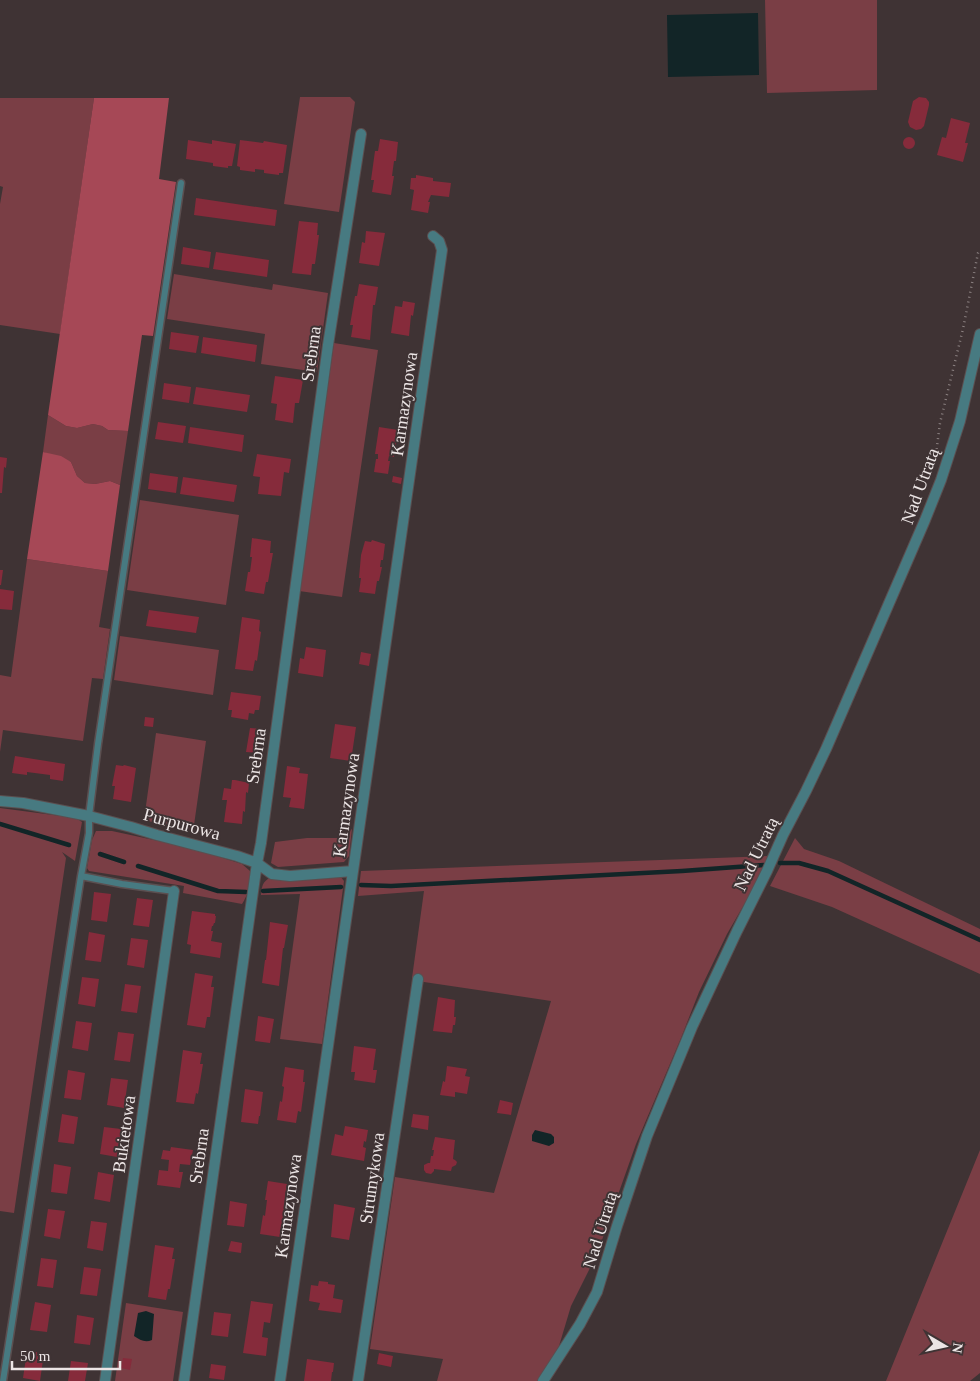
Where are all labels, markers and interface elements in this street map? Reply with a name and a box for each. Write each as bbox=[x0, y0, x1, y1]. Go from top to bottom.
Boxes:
street label: Srebrna bbox=[297, 325, 325, 383]
street label: Karmazynowa bbox=[387, 351, 421, 457]
street label: Nad Utratą bbox=[897, 444, 943, 527]
street label: Srebrna bbox=[242, 727, 270, 785]
street label: Karmazynowa bbox=[329, 752, 363, 858]
street label: Purpurowa bbox=[141, 804, 223, 844]
street label: Nad Utratą bbox=[730, 813, 783, 894]
street label: Bukietowa bbox=[109, 1094, 139, 1174]
street label: Srebrna bbox=[185, 1127, 213, 1185]
street label: Strumykowa bbox=[356, 1131, 388, 1225]
street label: Karmazynowa bbox=[271, 1153, 305, 1259]
street label: Nad Utratą bbox=[579, 1188, 621, 1271]
north arrow bbox=[920, 1321, 970, 1371]
scale bar bbox=[12, 1338, 120, 1370]
text: N bbox=[949, 1342, 966, 1354]
text: 50 m bbox=[20, 1348, 51, 1364]

